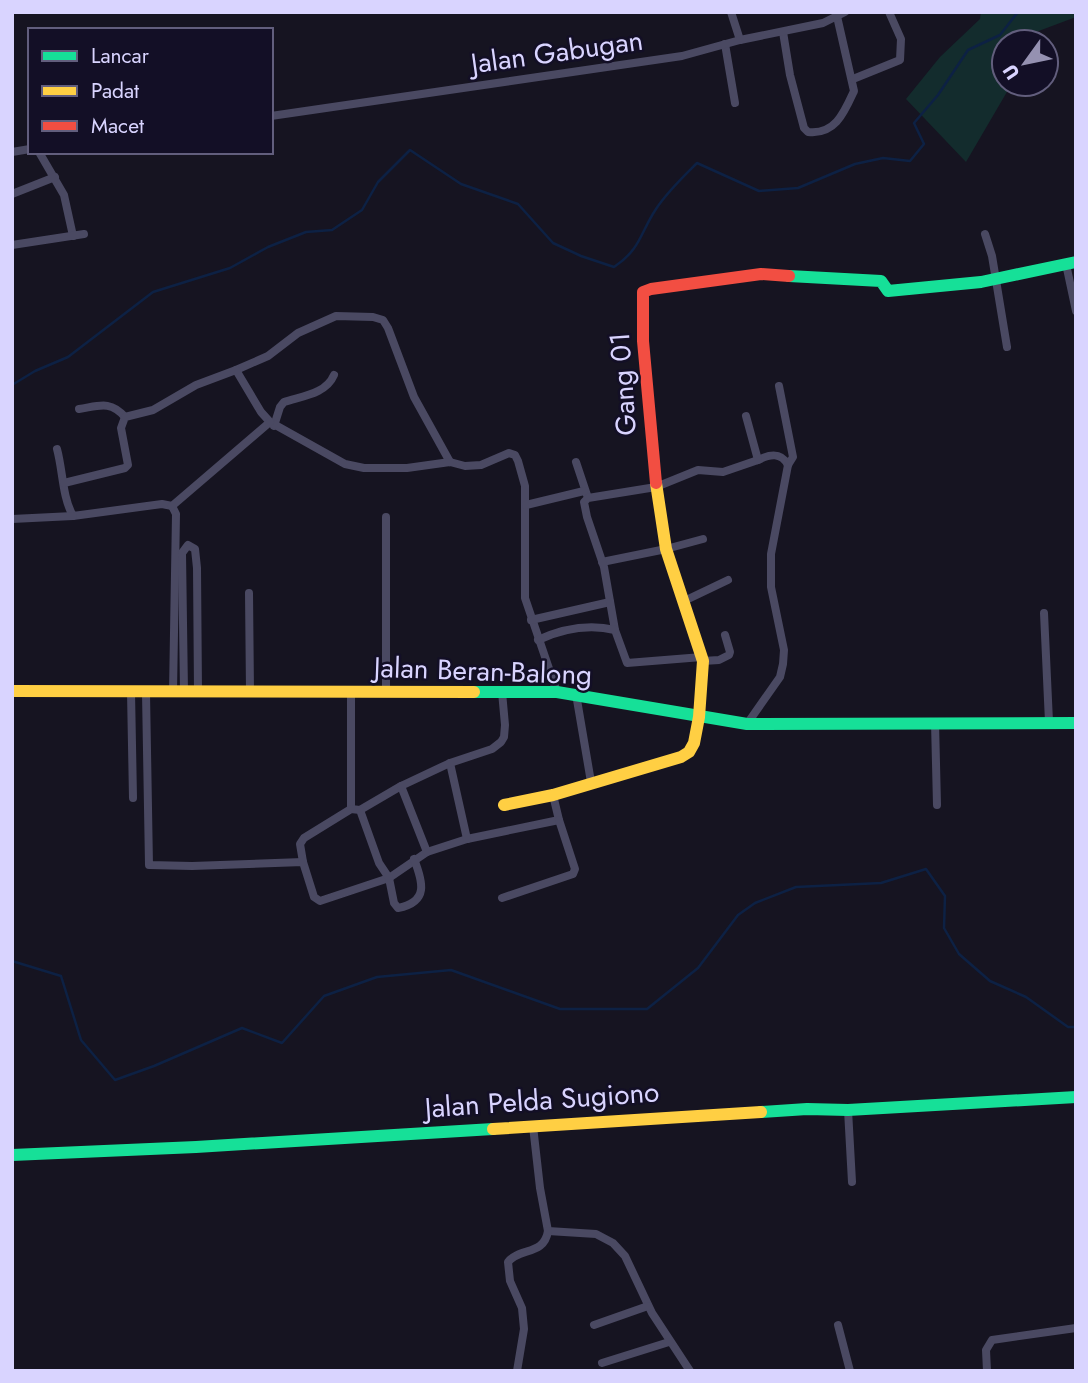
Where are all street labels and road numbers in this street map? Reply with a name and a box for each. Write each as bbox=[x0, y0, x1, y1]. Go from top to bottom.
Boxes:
street label: Jalan Gabugan bbox=[464, 20, 646, 85]
street label: Gang 01 bbox=[599, 331, 647, 437]
street label: Jalan Beran-Balong bbox=[369, 647, 593, 695]
street label: Jalan Pelda Sugiono bbox=[419, 1071, 661, 1129]

